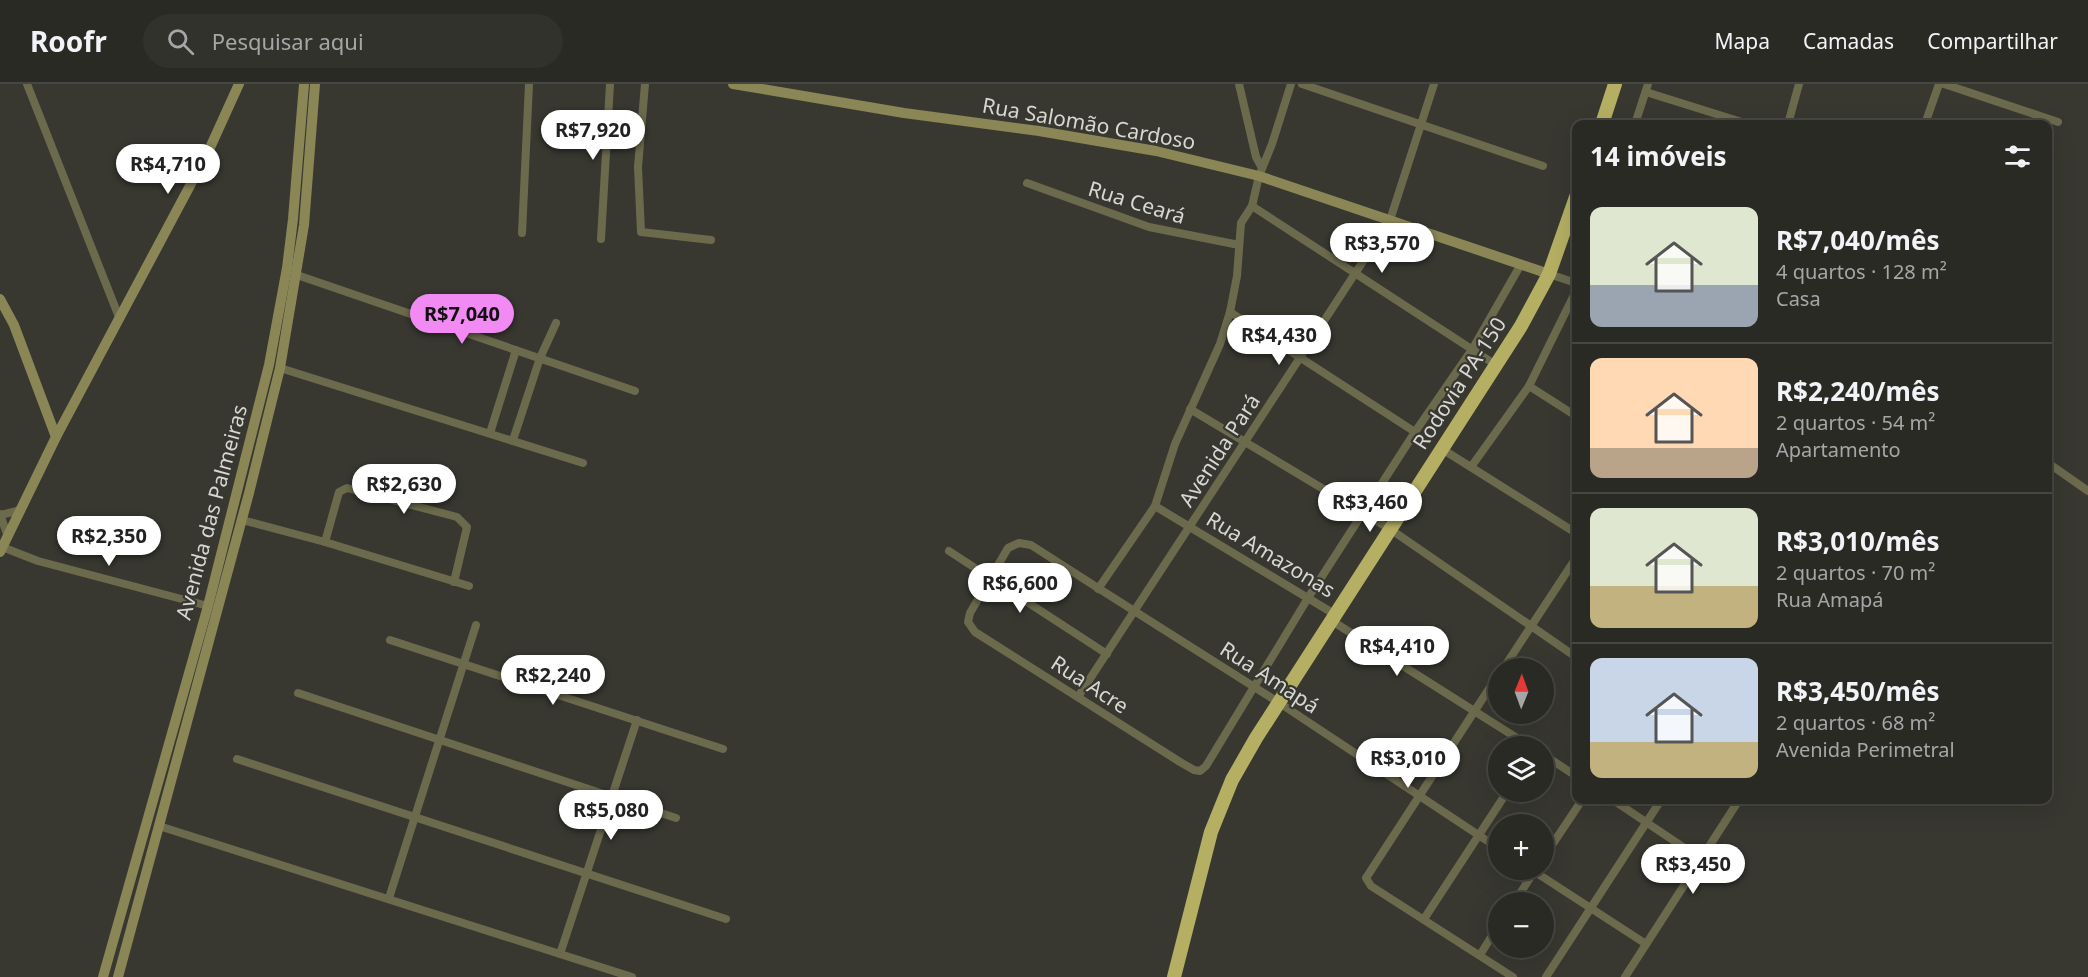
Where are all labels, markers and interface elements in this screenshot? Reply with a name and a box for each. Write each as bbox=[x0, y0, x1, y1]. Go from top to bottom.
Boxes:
search box bbox=[143, 14, 563, 68]
text: Roofr bbox=[30, 22, 107, 60]
icon: search bbox=[164, 25, 197, 58]
text: Pesquisar aqui bbox=[212, 26, 364, 56]
text: Mapa bbox=[1714, 27, 1770, 55]
text: Camadas bbox=[1803, 27, 1894, 55]
text: Compartilhar bbox=[1927, 27, 2058, 55]
street label: Rua Salomão Cardoso bbox=[980, 90, 1198, 156]
pin: R$7,920 bbox=[538, 110, 648, 161]
text: R$7,920 bbox=[555, 116, 631, 143]
text: 14 imóveis bbox=[1590, 138, 1727, 174]
icon: filters bbox=[2001, 140, 2034, 173]
pin: R$4,710 bbox=[113, 144, 223, 195]
text: R$4,710 bbox=[130, 150, 206, 177]
street label: Rua Ceará bbox=[1085, 174, 1189, 230]
text: R$7,040/mês bbox=[1776, 222, 1940, 258]
pin: R$3,570 bbox=[1327, 223, 1437, 274]
text: R$3,570 bbox=[1344, 229, 1420, 256]
icon: home bbox=[1638, 231, 1710, 303]
text: 4 quartos · 128 m² bbox=[1776, 258, 1947, 285]
text: Casa bbox=[1776, 285, 1821, 312]
pin: R$7,040 bbox=[407, 294, 517, 345]
text: R$7,040 bbox=[424, 300, 500, 327]
street label: Rodovia PA-150 bbox=[1406, 312, 1512, 454]
pin: R$4,430 bbox=[1224, 315, 1334, 366]
text: R$4,430 bbox=[1241, 321, 1317, 348]
text: R$2,240/mês bbox=[1776, 373, 1940, 409]
icon: home bbox=[1638, 382, 1710, 454]
street label: Avenida Pará bbox=[1172, 388, 1266, 512]
street label: Avenida das Palmeiras bbox=[169, 401, 253, 623]
text: 2 quartos · 54 m² bbox=[1776, 409, 1935, 436]
text: Apartamento bbox=[1776, 436, 1901, 463]
pin: R$2,630 bbox=[349, 464, 459, 515]
text: R$2,630 bbox=[366, 470, 442, 497]
pin: R$3,460 bbox=[1315, 482, 1425, 533]
text: R$3,460 bbox=[1332, 488, 1408, 515]
street label: Rua Amazonas bbox=[1201, 505, 1341, 603]
pin: R$2,350 bbox=[54, 516, 164, 567]
text: R$2,350 bbox=[71, 522, 147, 549]
text: R$3,010/mês bbox=[1776, 523, 1940, 559]
icon: home bbox=[1638, 532, 1710, 604]
text: 2 quartos · 70 m² bbox=[1776, 559, 1935, 586]
pin: R$6,600 bbox=[965, 563, 1075, 614]
text: R$6,600 bbox=[982, 569, 1058, 596]
text: Rua Amapá bbox=[1776, 586, 1883, 613]
pin: R$4,410 bbox=[1342, 626, 1452, 677]
text: R$4,410 bbox=[1359, 632, 1435, 659]
street label: Rua Amapá bbox=[1215, 635, 1325, 719]
street label: Rua Acre bbox=[1046, 649, 1134, 719]
pin: R$2,240 bbox=[498, 655, 608, 706]
north arrow bbox=[1488, 658, 1554, 724]
map controls bbox=[1488, 658, 1554, 958]
text: R$2,240 bbox=[515, 661, 591, 688]
text: R$3,450/mês bbox=[1776, 673, 1940, 709]
icon: home bbox=[1638, 682, 1710, 754]
text: 2 quartos · 68 m² bbox=[1776, 709, 1935, 736]
button: layers bbox=[1488, 736, 1554, 802]
text: Avenida Perimetral bbox=[1776, 736, 1955, 763]
pin: R$3,010 bbox=[1353, 738, 1463, 789]
text: R$3,010 bbox=[1370, 744, 1446, 771]
pin: R$5,080 bbox=[556, 790, 666, 841]
text: R$5,080 bbox=[573, 796, 649, 823]
button: + bbox=[1488, 814, 1554, 880]
pin: R$3,450 bbox=[1638, 844, 1748, 895]
text: R$3,450 bbox=[1655, 850, 1731, 877]
button: − bbox=[1488, 892, 1554, 958]

